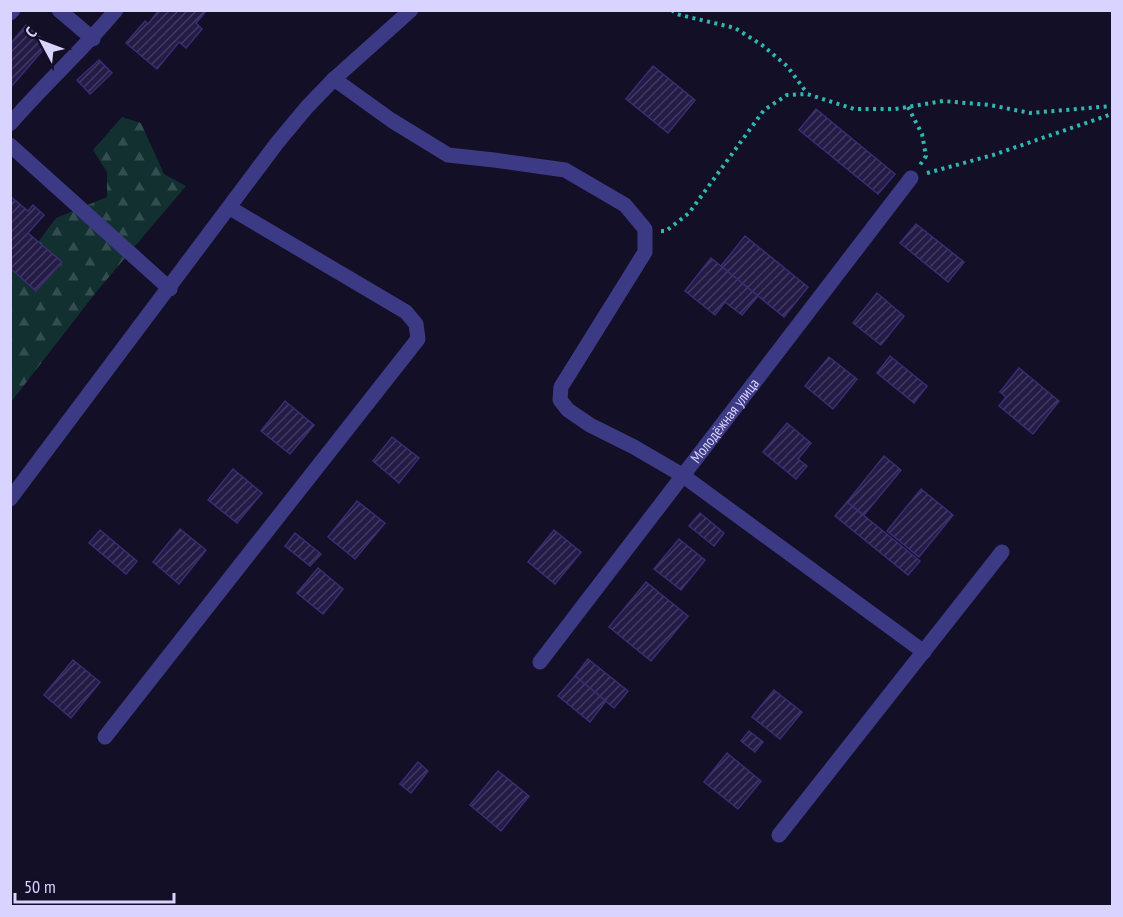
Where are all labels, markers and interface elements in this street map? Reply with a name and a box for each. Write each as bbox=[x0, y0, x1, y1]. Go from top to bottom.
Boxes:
north arrow bbox=[12, 12, 72, 72]
text: С bbox=[21, 22, 41, 41]
street label: Молодёжная улица bbox=[686, 374, 763, 467]
scale bar bbox=[15, 866, 174, 904]
text: 50 m bbox=[24, 875, 56, 898]

